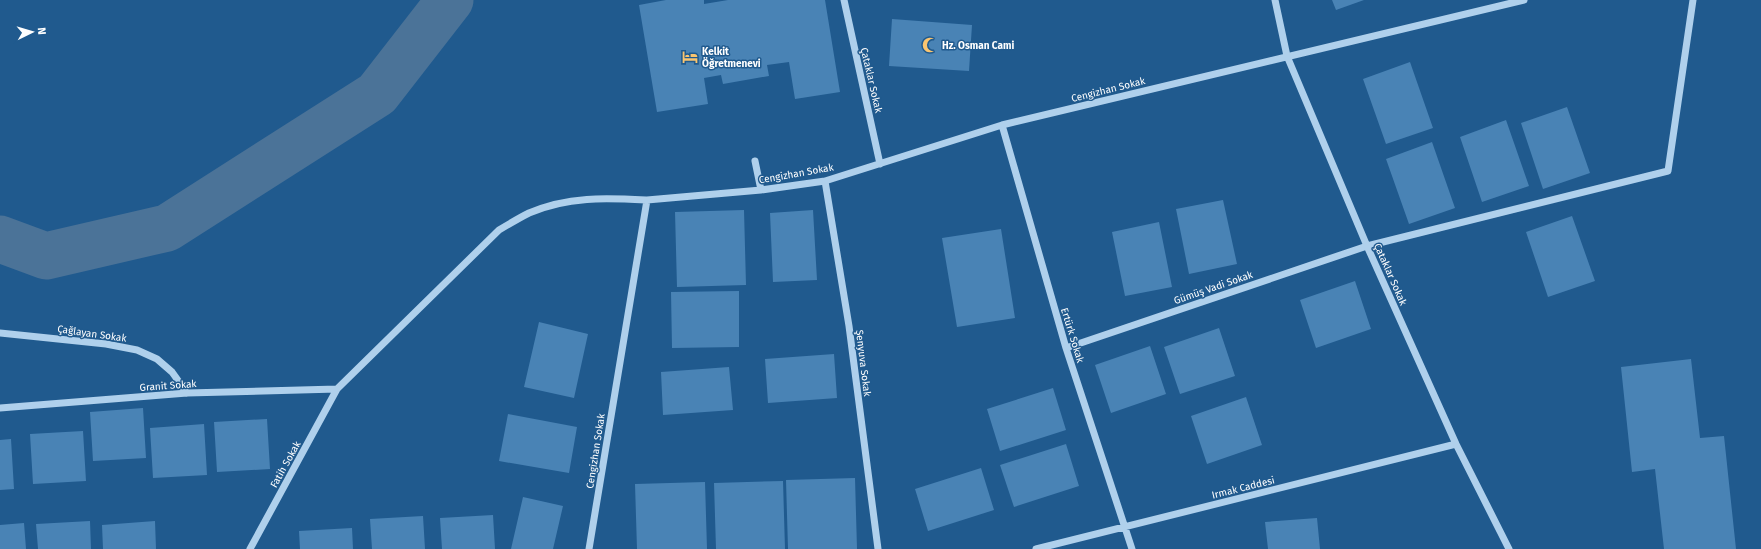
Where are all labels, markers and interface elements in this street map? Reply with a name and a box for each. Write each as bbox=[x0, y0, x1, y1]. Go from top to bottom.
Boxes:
north arrow bbox=[12, 12, 52, 52]
text: N bbox=[35, 27, 48, 35]
mosque icon: Hz. Osman Cami bbox=[921, 36, 939, 54]
place label: Hz. Osman Cami bbox=[942, 40, 1014, 52]
place label: Kelkit Öğretmenevi bbox=[702, 46, 761, 70]
street label: Çataklar Sokak bbox=[858, 46, 885, 115]
hotel icon: Kelkit Öğretmenevi bbox=[681, 48, 699, 66]
street label: Cengizhan Sokak bbox=[1070, 75, 1147, 105]
street label: Cengizhan Sokak bbox=[758, 161, 835, 186]
street label: Çataklar Sokak bbox=[1371, 241, 1409, 308]
street label: Gümüş Vadi Sokak bbox=[1172, 269, 1255, 307]
street label: Ertürk Sokak bbox=[1058, 306, 1086, 365]
street label: Çağlayan Sokak bbox=[56, 323, 128, 345]
street label: Şenyuva Sokak bbox=[853, 329, 873, 398]
street label: Granit Sokak bbox=[139, 378, 198, 394]
street label: Cengizhan Sokak bbox=[584, 412, 608, 489]
street label: Fatih Sokak bbox=[268, 438, 304, 490]
street label: Irmak Caddesi bbox=[1211, 474, 1276, 502]

